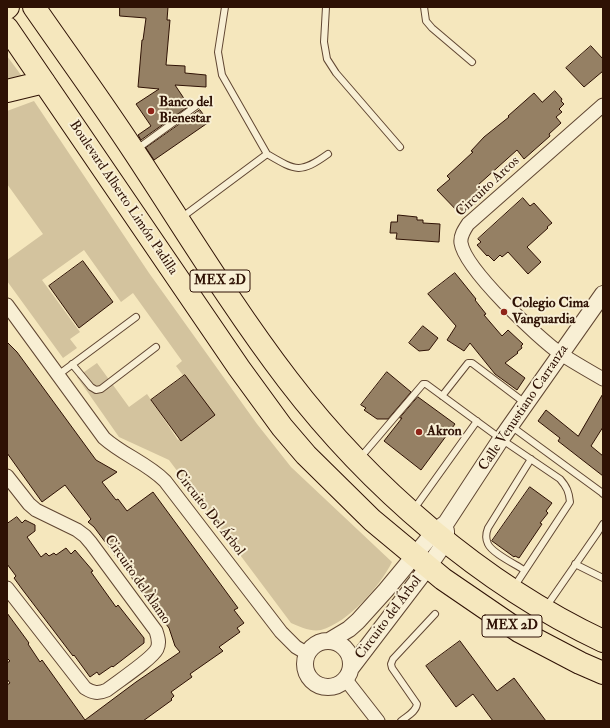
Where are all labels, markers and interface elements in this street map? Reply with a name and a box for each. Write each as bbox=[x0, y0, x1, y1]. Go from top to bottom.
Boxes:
place label: Banco del Bienestar bbox=[159, 95, 213, 128]
marker: Banco del Bienestar bbox=[146, 106, 156, 116]
street label: Boulevard Alberto Limón Padilla bbox=[65, 118, 181, 278]
street label: Circuito Arcos bbox=[453, 153, 523, 221]
road number: MEX 2D bbox=[190, 270, 250, 292]
place label: Colegio Cima Vanguardia bbox=[512, 296, 589, 328]
marker: Colegio Cima Vanguardia bbox=[499, 307, 509, 317]
street label: Calle Venustiano Carranza bbox=[476, 342, 572, 474]
place label: Akron bbox=[427, 424, 462, 440]
marker: Akron bbox=[414, 427, 424, 437]
street label: Circuito Del Árbol bbox=[170, 467, 248, 559]
street label: Circuito del Àlamo bbox=[100, 532, 174, 628]
street label: Circuito del Árbol bbox=[352, 573, 426, 663]
road number: MEX 2D bbox=[482, 615, 542, 637]

